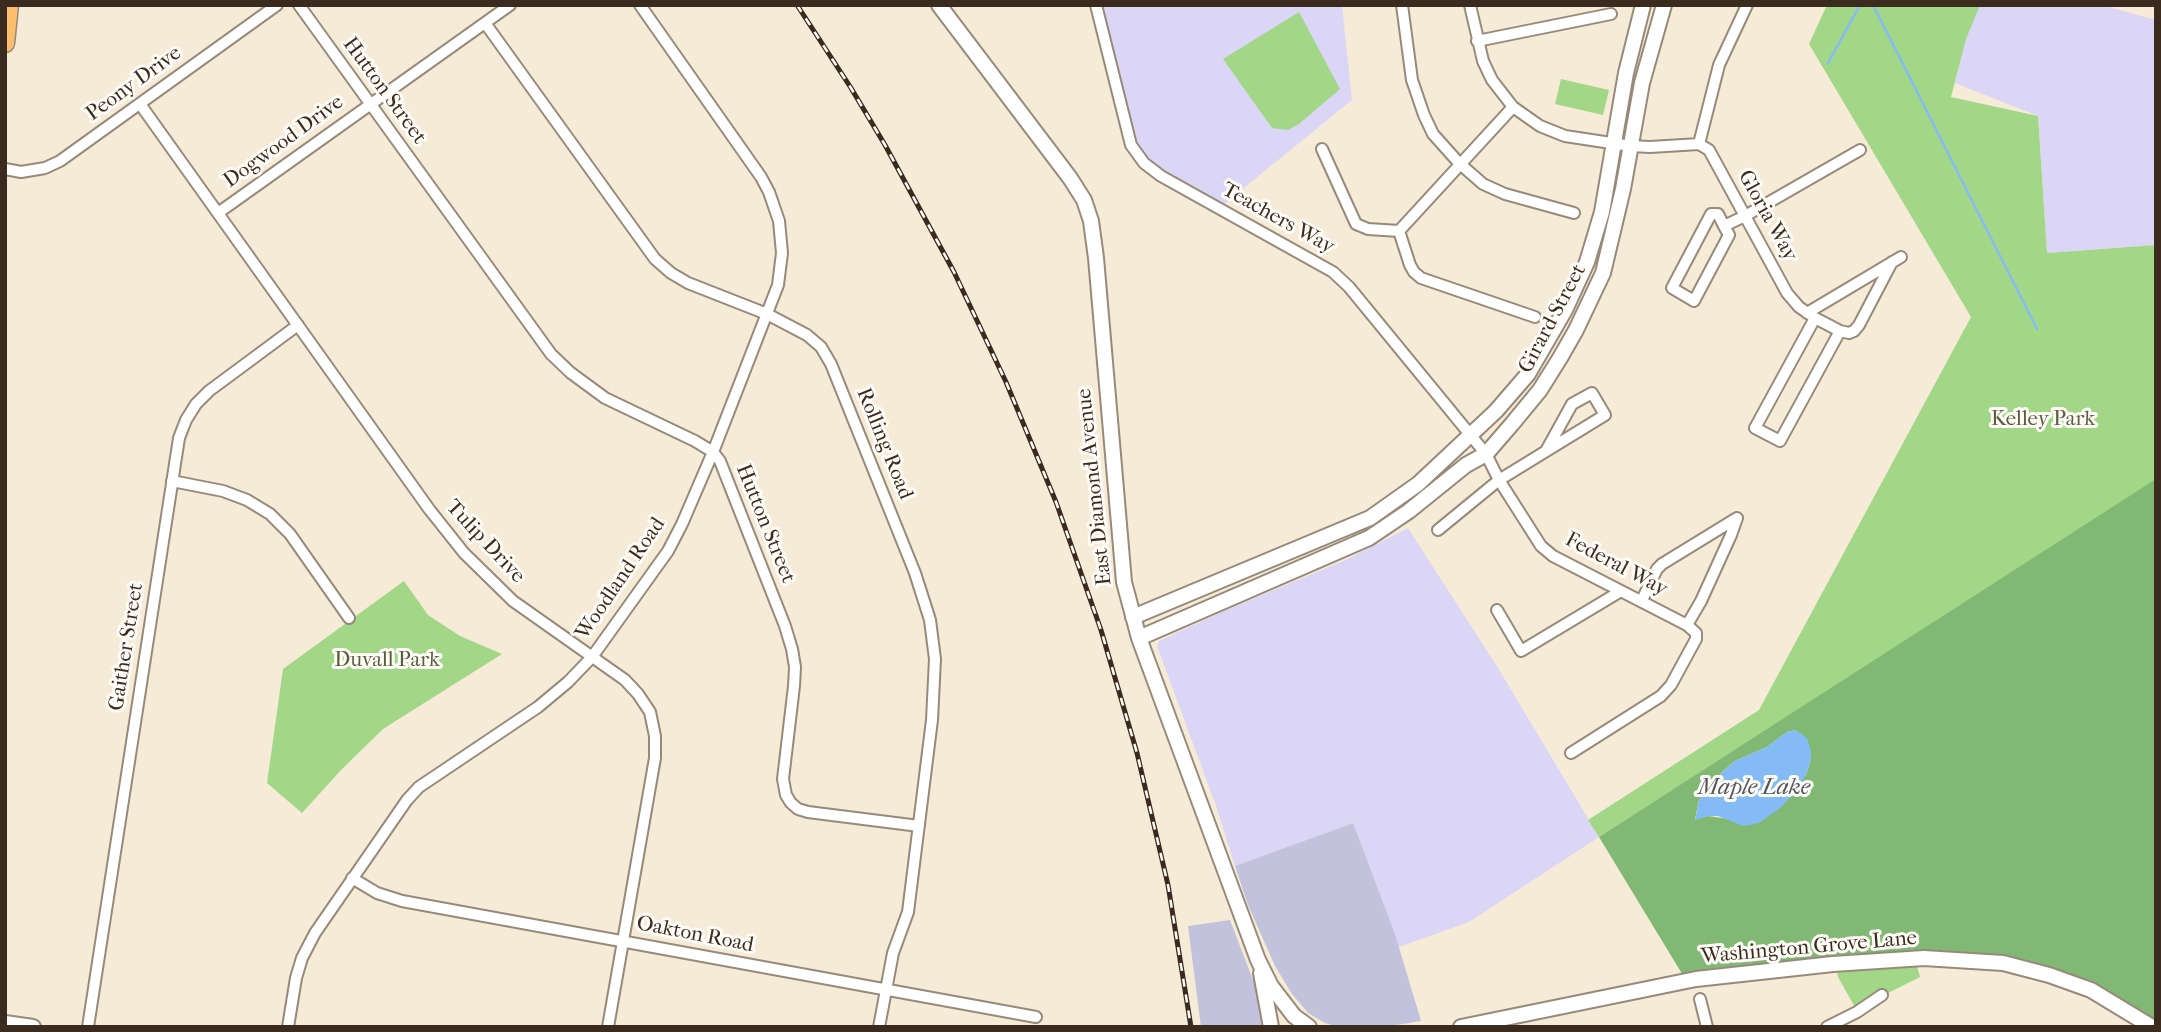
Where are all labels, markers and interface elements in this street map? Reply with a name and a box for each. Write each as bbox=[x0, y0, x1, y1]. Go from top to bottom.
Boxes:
street label: Hutton Street bbox=[337, 33, 431, 149]
street label: Peony Drive bbox=[81, 41, 187, 127]
street label: Dogwood Drive bbox=[219, 90, 349, 194]
street label: Gloria Way bbox=[1732, 166, 1802, 266]
street label: Teachers Way bbox=[1217, 178, 1339, 260]
street label: Girard Street bbox=[1514, 260, 1592, 378]
street label: Rolling Road bbox=[850, 385, 918, 503]
street label: East Diamond Avenue bbox=[1072, 387, 1118, 587]
park label: Kelley Park bbox=[1991, 407, 2095, 433]
street label: Hutton Street bbox=[730, 461, 800, 587]
street label: Tulip Drive bbox=[440, 495, 530, 589]
street label: Woodland Road bbox=[571, 513, 671, 645]
street label: Federal Way bbox=[1561, 528, 1671, 602]
street label: Gaither Street bbox=[104, 581, 150, 713]
park label: Duvall Park bbox=[334, 648, 440, 674]
water label: Maple Lake bbox=[1698, 774, 1810, 802]
street label: Oakton Road bbox=[634, 911, 756, 959]
street label: Washington Grove Lane bbox=[1700, 926, 1918, 970]

